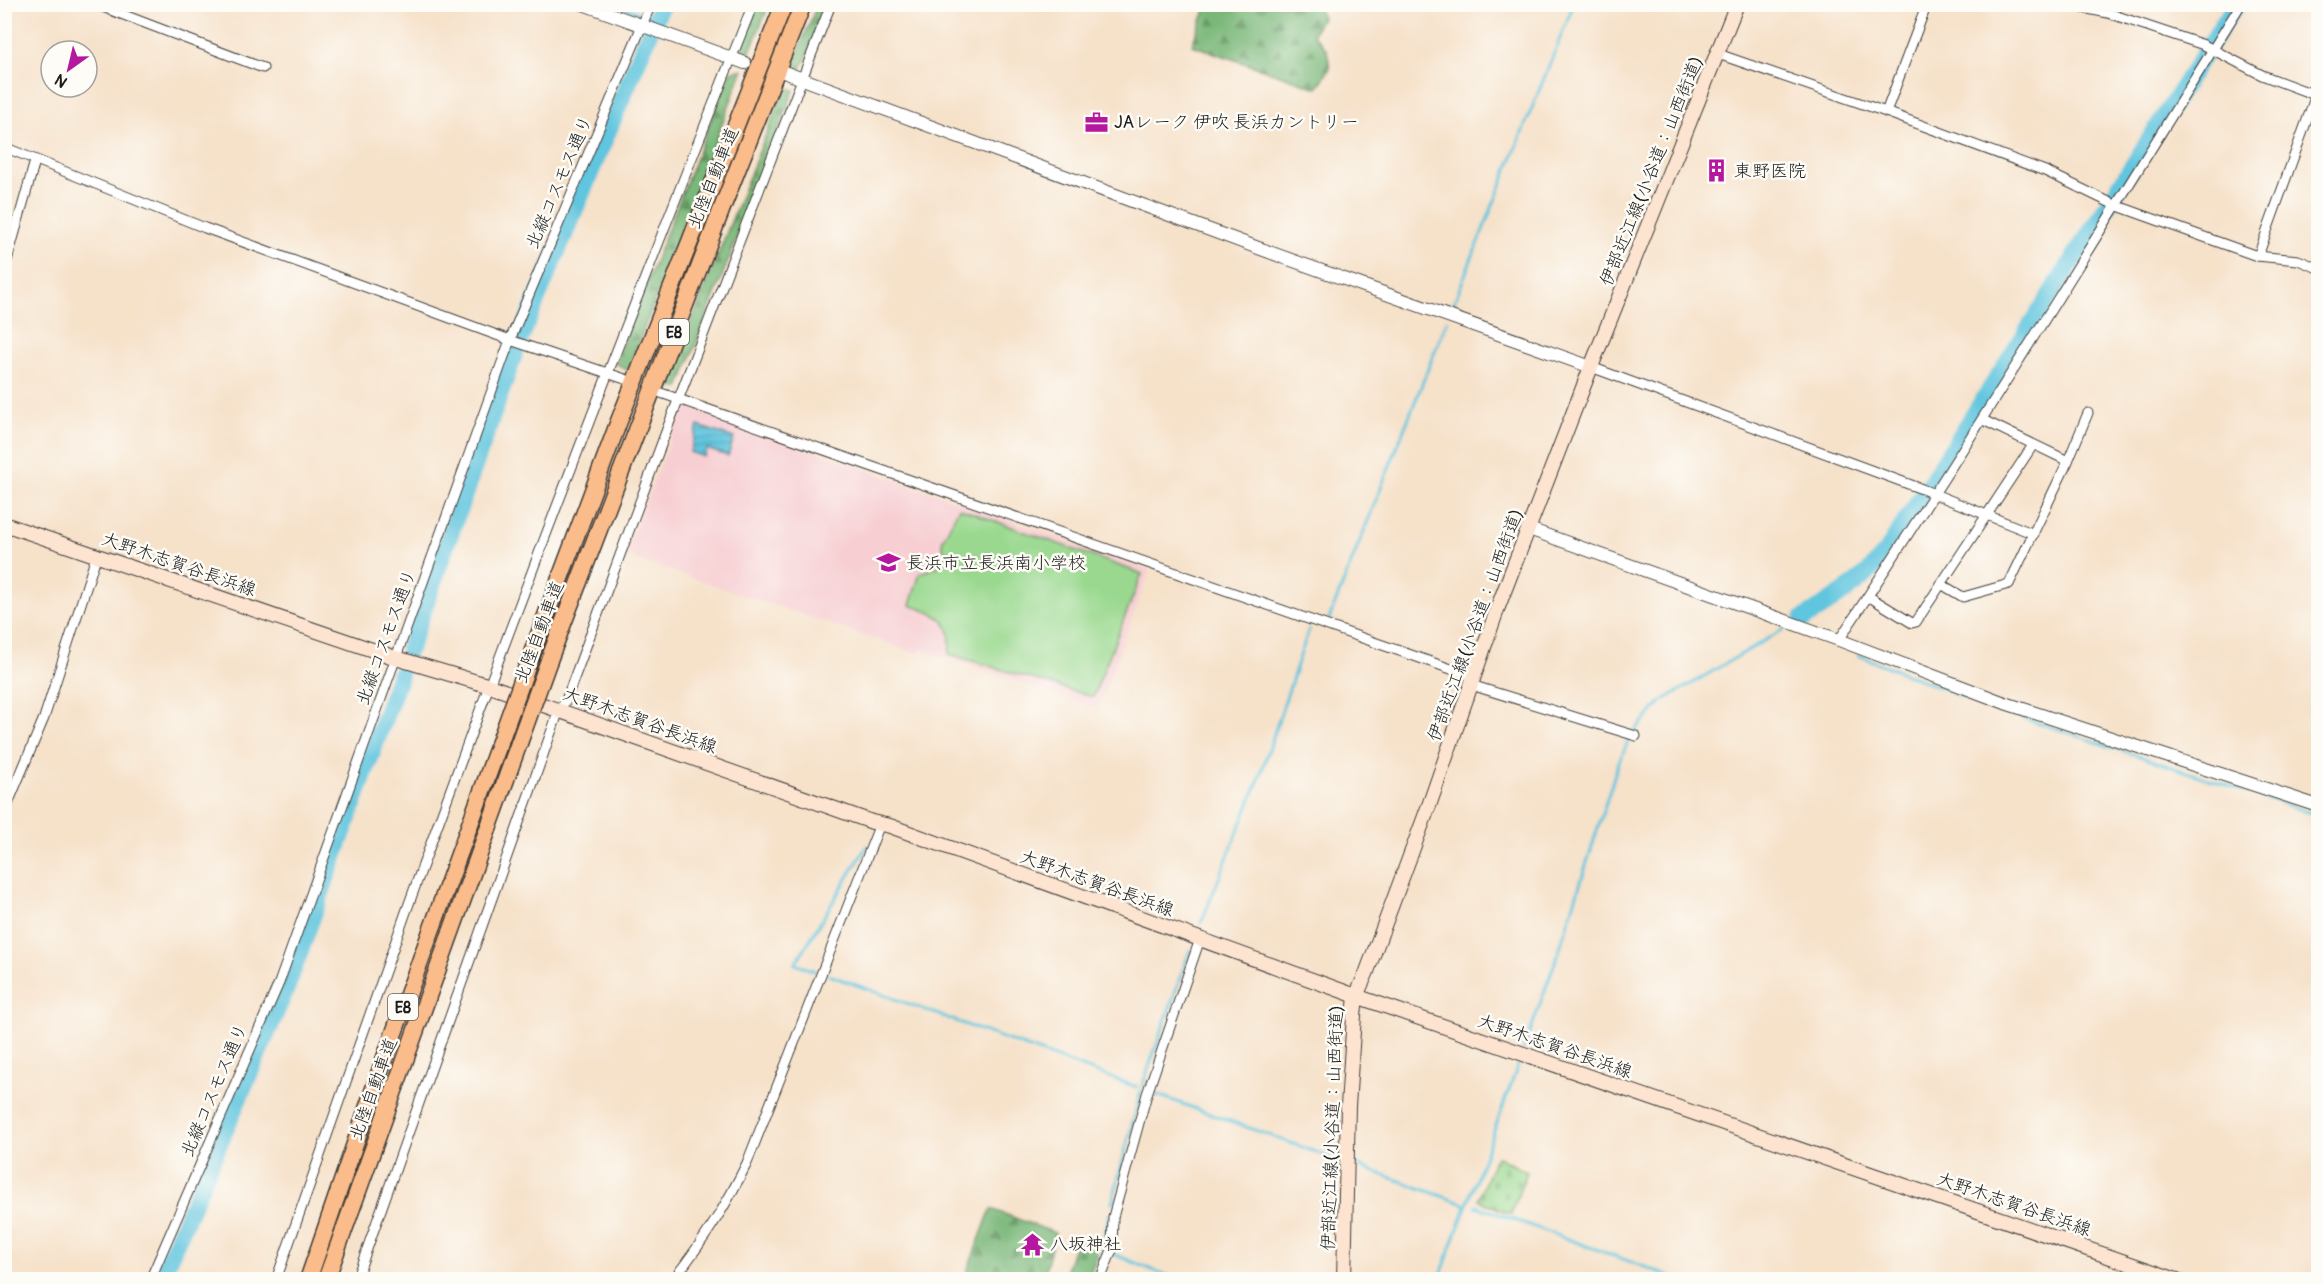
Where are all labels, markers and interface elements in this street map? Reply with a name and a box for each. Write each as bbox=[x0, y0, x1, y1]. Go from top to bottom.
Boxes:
north arrow bbox=[39, 39, 99, 99]
street label: 伊部近江線(小谷道：山西街道) bbox=[1595, 53, 1708, 290]
text: N bbox=[51, 69, 71, 92]
office icon: JAレーク 伊吹 長浜カントリー bbox=[1083, 109, 1109, 135]
place label: JAレーク 伊吹 長浜カントリー bbox=[1114, 111, 1359, 134]
street label: 北縦コスモス通り bbox=[521, 112, 598, 252]
street label: 北陸自動車道 bbox=[683, 124, 744, 233]
building icon: 東野医院 bbox=[1703, 158, 1729, 184]
place label: 東野医院 bbox=[1734, 160, 1806, 183]
road number: E8 bbox=[659, 319, 689, 345]
street label: 伊部近江線(小谷道：山西街道) bbox=[1423, 506, 1528, 745]
street label: 大野木志賀谷長浜線 bbox=[99, 527, 259, 602]
school or university icon: 長浜市立長浜南小学校 bbox=[875, 550, 901, 576]
place label: 長浜市立長浜南小学校 bbox=[906, 552, 1086, 575]
street label: 北縦コスモス通り bbox=[351, 566, 422, 708]
street label: 北陸自動車道 bbox=[509, 578, 570, 687]
street label: 大野木志賀谷長浜線 bbox=[560, 682, 720, 759]
street label: 大野木志賀谷長浜線 bbox=[1017, 845, 1177, 922]
road number: E8 bbox=[388, 994, 418, 1020]
street label: 伊部近江線(小谷道：山西街道) bbox=[1317, 1005, 1348, 1251]
street label: 大野木志賀谷長浜線 bbox=[1475, 1009, 1635, 1084]
street label: 北縦コスモス通り bbox=[176, 1020, 253, 1160]
street label: 北陸自動車道 bbox=[344, 1034, 403, 1144]
street label: 大野木志賀谷長浜線 bbox=[1934, 1167, 2094, 1242]
temple icon: 八坂神社 bbox=[1019, 1231, 1045, 1257]
place label: 八坂神社 bbox=[1050, 1233, 1122, 1256]

